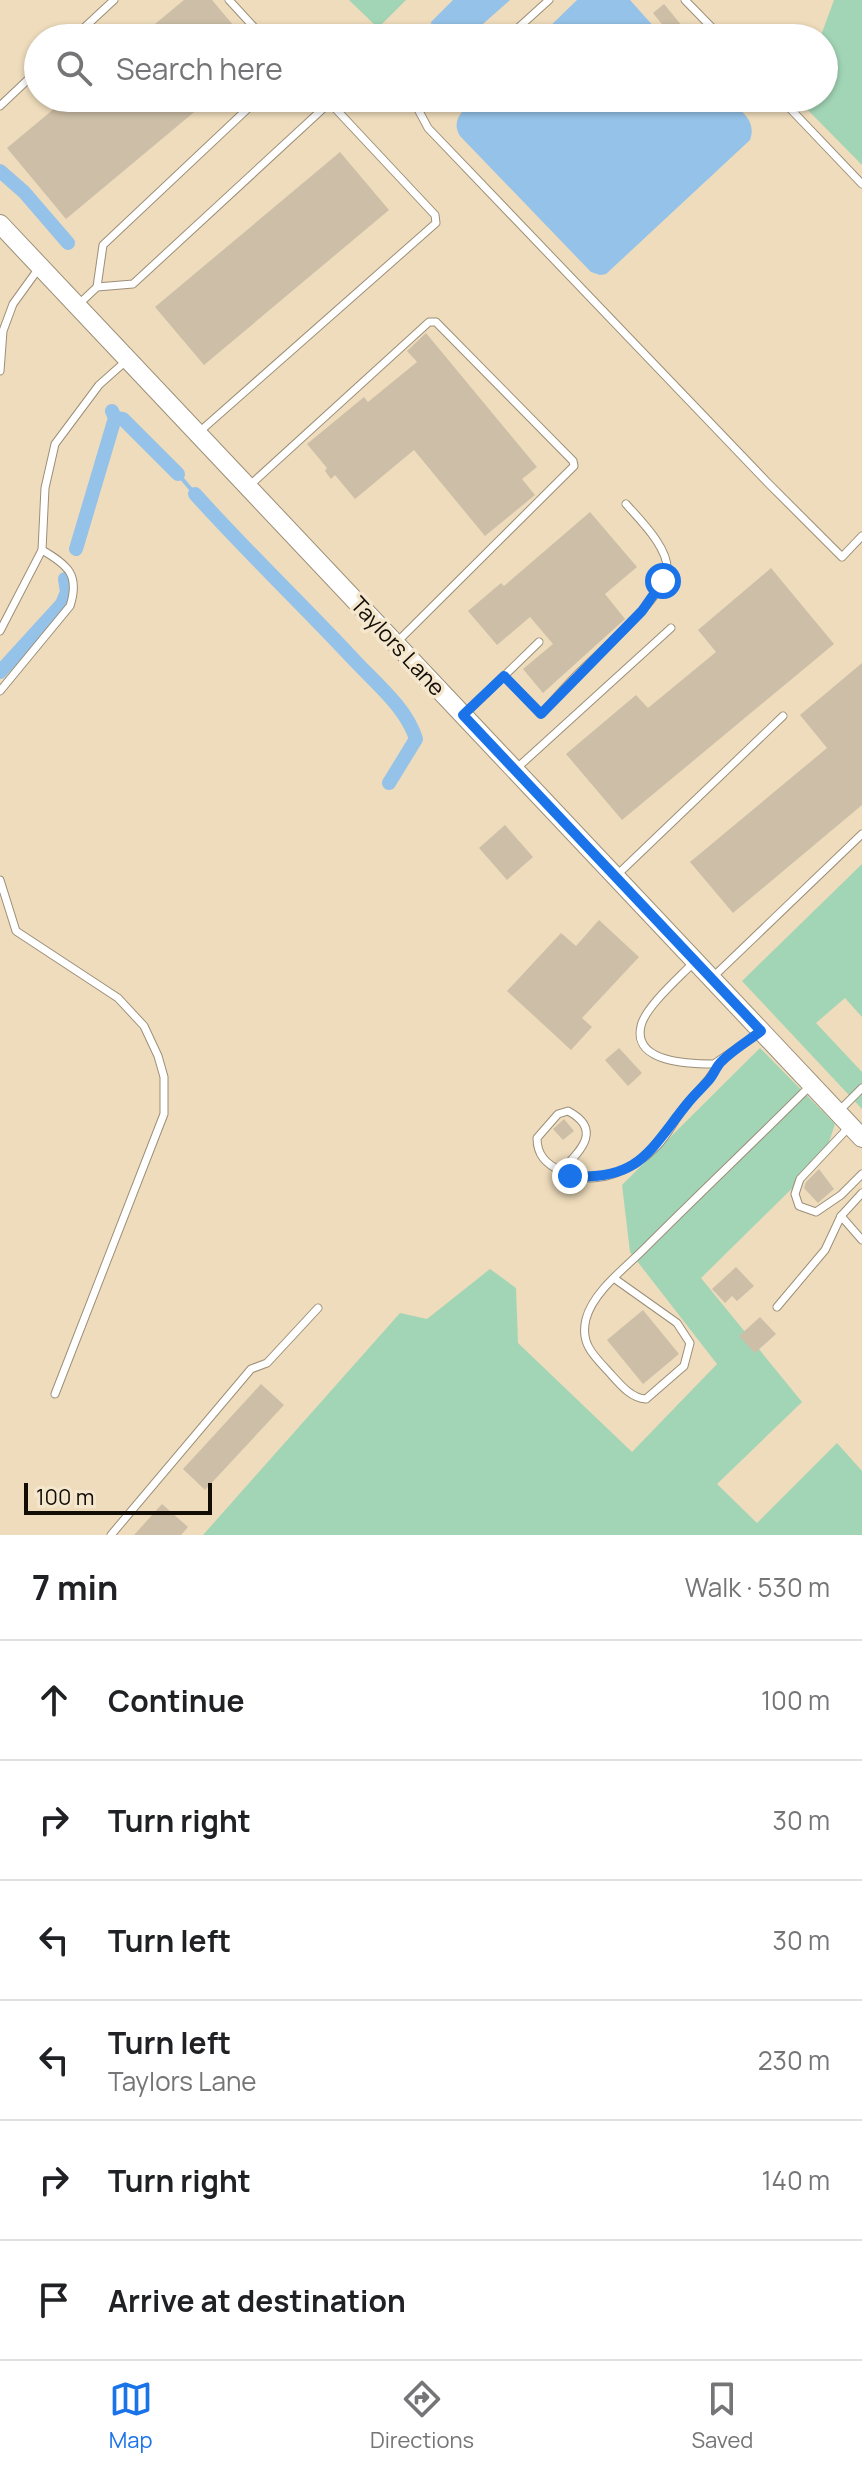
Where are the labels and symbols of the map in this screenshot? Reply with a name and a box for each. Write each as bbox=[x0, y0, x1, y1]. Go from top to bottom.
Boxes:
route start bbox=[645, 563, 681, 599]
street label: Taylors Lane bbox=[344, 590, 452, 702]
route end bbox=[552, 1158, 588, 1194]
scale bar bbox=[24, 1479, 212, 1515]

